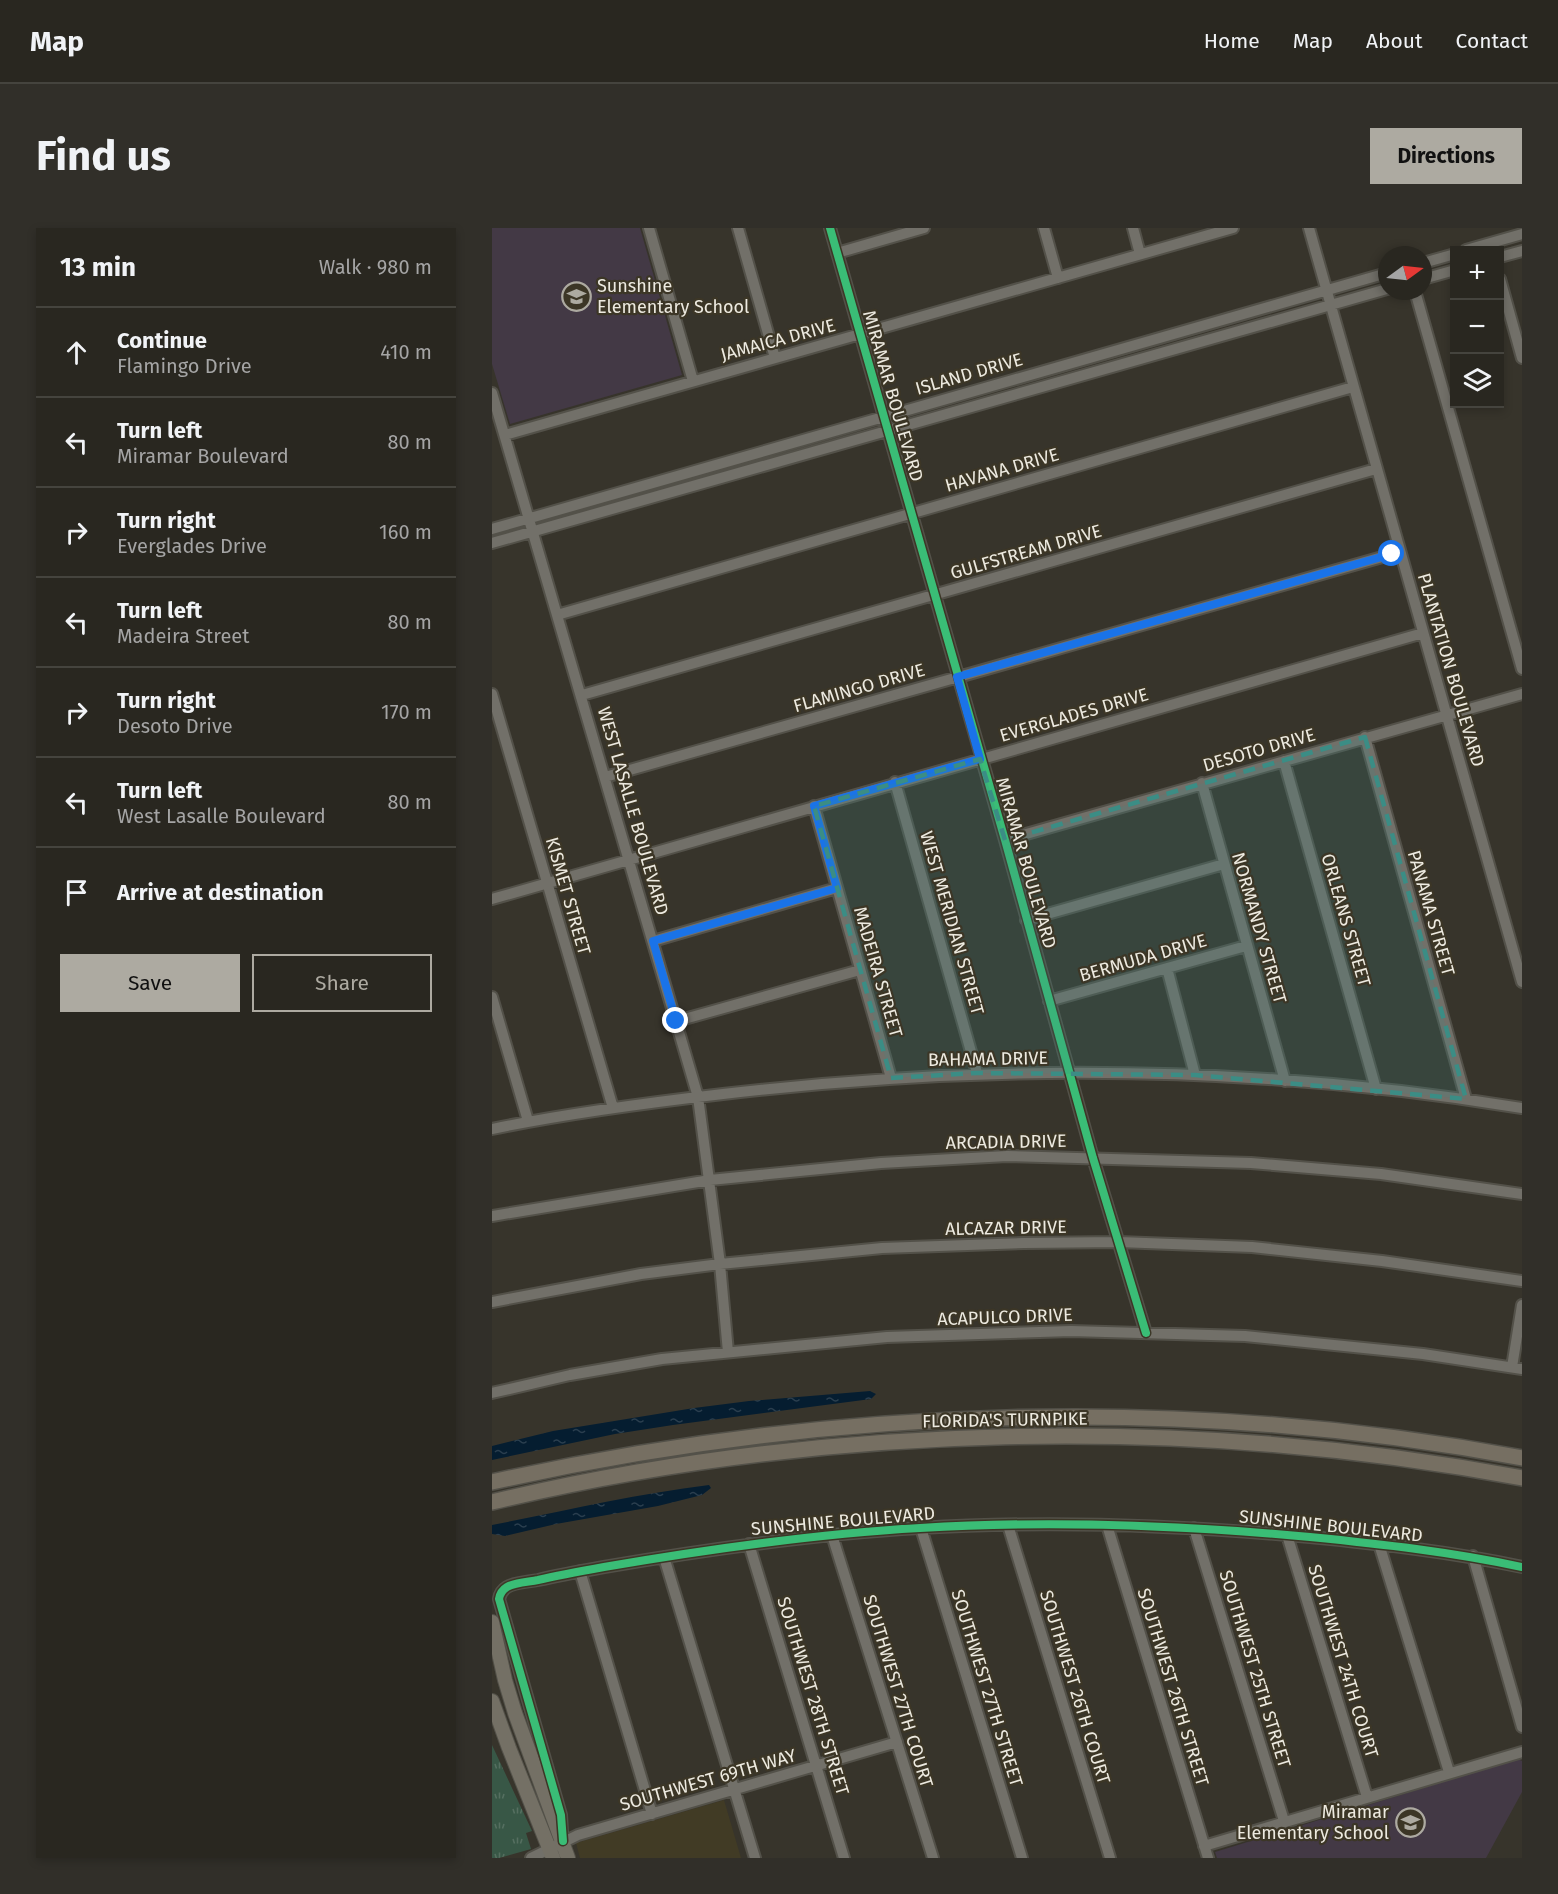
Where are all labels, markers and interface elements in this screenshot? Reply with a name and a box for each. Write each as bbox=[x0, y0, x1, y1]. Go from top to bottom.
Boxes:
text: Map bbox=[30, 25, 84, 58]
text: Home bbox=[1204, 28, 1260, 54]
text: Map bbox=[1293, 28, 1333, 54]
text: About bbox=[1366, 28, 1423, 54]
text: Contact bbox=[1456, 28, 1528, 54]
button: Directions bbox=[1370, 128, 1522, 184]
text: Find us bbox=[36, 131, 171, 181]
north arrow bbox=[1378, 246, 1432, 300]
map controls bbox=[1450, 246, 1504, 408]
button: + bbox=[1450, 246, 1504, 300]
text: 13 min bbox=[60, 252, 136, 283]
text: Walk · 980 m bbox=[319, 255, 432, 279]
place label: Sunshine Elementary School bbox=[597, 275, 749, 318]
school or university icon: Sunshine Elementary School bbox=[560, 280, 592, 312]
button: − bbox=[1450, 300, 1504, 354]
street label: MIRAMAR BOULEVARD bbox=[858, 308, 928, 484]
street label: JAMAICA DRIVE bbox=[718, 314, 838, 366]
text: Continue bbox=[117, 327, 207, 354]
icon: ahead bbox=[60, 336, 93, 369]
text: 410 m bbox=[380, 340, 432, 364]
street label: ISLAND DRIVE bbox=[913, 348, 1025, 400]
text: Flamingo Drive bbox=[117, 354, 252, 378]
button: layers bbox=[1450, 354, 1504, 408]
text: Turn left bbox=[117, 417, 202, 444]
icon: left bbox=[60, 426, 93, 459]
text: 80 m bbox=[387, 430, 432, 454]
street label: HAVANA DRIVE bbox=[943, 443, 1061, 497]
text: Miramar Boulevard bbox=[117, 444, 289, 468]
text: Turn right bbox=[117, 507, 216, 534]
icon: right bbox=[60, 516, 93, 549]
text: 160 m bbox=[379, 520, 432, 544]
street label: GULFSTREAM DRIVE bbox=[948, 520, 1104, 584]
text: Everglades Drive bbox=[117, 534, 267, 558]
route start bbox=[1378, 540, 1404, 566]
street label: PLANTATION BOULEVARD bbox=[1413, 571, 1489, 769]
text: Turn left bbox=[117, 597, 202, 624]
icon: left bbox=[60, 606, 93, 639]
text: 80 m bbox=[387, 610, 432, 634]
text: Madeira Street bbox=[117, 624, 249, 648]
street label: FLAMINGO DRIVE bbox=[791, 659, 927, 717]
street label: EVERGLADES DRIVE bbox=[997, 683, 1151, 747]
text: Turn right bbox=[117, 687, 216, 714]
icon: right bbox=[60, 696, 93, 729]
text: 170 m bbox=[381, 700, 432, 724]
street label: WEST LASALLE BOULEVARD bbox=[593, 704, 673, 918]
text: Desoto Drive bbox=[117, 714, 233, 738]
street label: DESOTO DRIVE bbox=[1200, 723, 1318, 777]
street label: MIRAMAR BOULEVARD bbox=[991, 775, 1061, 951]
text: Turn left bbox=[117, 777, 202, 804]
icon: left bbox=[60, 786, 93, 819]
text: 80 m bbox=[387, 790, 432, 814]
text: West Lasalle Boulevard bbox=[117, 804, 326, 828]
street label: WEST MERIDIAN STREET bbox=[915, 829, 989, 1018]
street label: KISMET STREET bbox=[541, 835, 595, 958]
street label: PANAMA STREET bbox=[1403, 848, 1460, 979]
street label: NORMANDY STREET bbox=[1227, 850, 1291, 1007]
street label: ORLEANS STREET bbox=[1317, 851, 1376, 990]
icon: arrive bbox=[60, 876, 93, 909]
text: Arrive at destination bbox=[117, 879, 324, 906]
street label: MADEIRA STREET bbox=[849, 904, 907, 1041]
street label: BERMUDA DRIVE bbox=[1077, 929, 1209, 987]
button: Save bbox=[60, 954, 240, 1012]
button: Share bbox=[252, 954, 432, 1012]
route end bbox=[662, 1007, 688, 1033]
street label: BAHAMA DRIVE bbox=[928, 1047, 1048, 1071]
street label: ARCADIA DRIVE bbox=[945, 1130, 1067, 1154]
street label: ALCAZAR DRIVE bbox=[945, 1216, 1067, 1240]
street label: ACAPULCO DRIVE bbox=[937, 1304, 1073, 1330]
street label: FLORIDA'S TURNPIKE bbox=[922, 1408, 1088, 1432]
street label: SUNSHINE BOULEVARD bbox=[750, 1502, 936, 1540]
street label: SUNSHINE BOULEVARD bbox=[1238, 1505, 1424, 1547]
street label: SOUTHWEST 24TH COURT bbox=[1303, 1562, 1383, 1761]
street label: SOUTHWEST 25TH STREET bbox=[1214, 1568, 1296, 1771]
street label: SOUTHWEST 26TH STREET bbox=[1132, 1585, 1214, 1789]
street label: SOUTHWEST 27TH STREET bbox=[947, 1587, 1028, 1790]
street label: SOUTHWEST 26TH COURT bbox=[1035, 1587, 1115, 1787]
street label: SOUTHWEST 27TH COURT bbox=[858, 1592, 938, 1791]
street label: SOUTHWEST 28TH STREET bbox=[772, 1594, 854, 1799]
street label: SOUTHWEST 69TH WAY bbox=[617, 1744, 799, 1816]
place label: Miramar Elementary School bbox=[1237, 1801, 1389, 1844]
school or university icon: Miramar Elementary School bbox=[1394, 1806, 1426, 1838]

